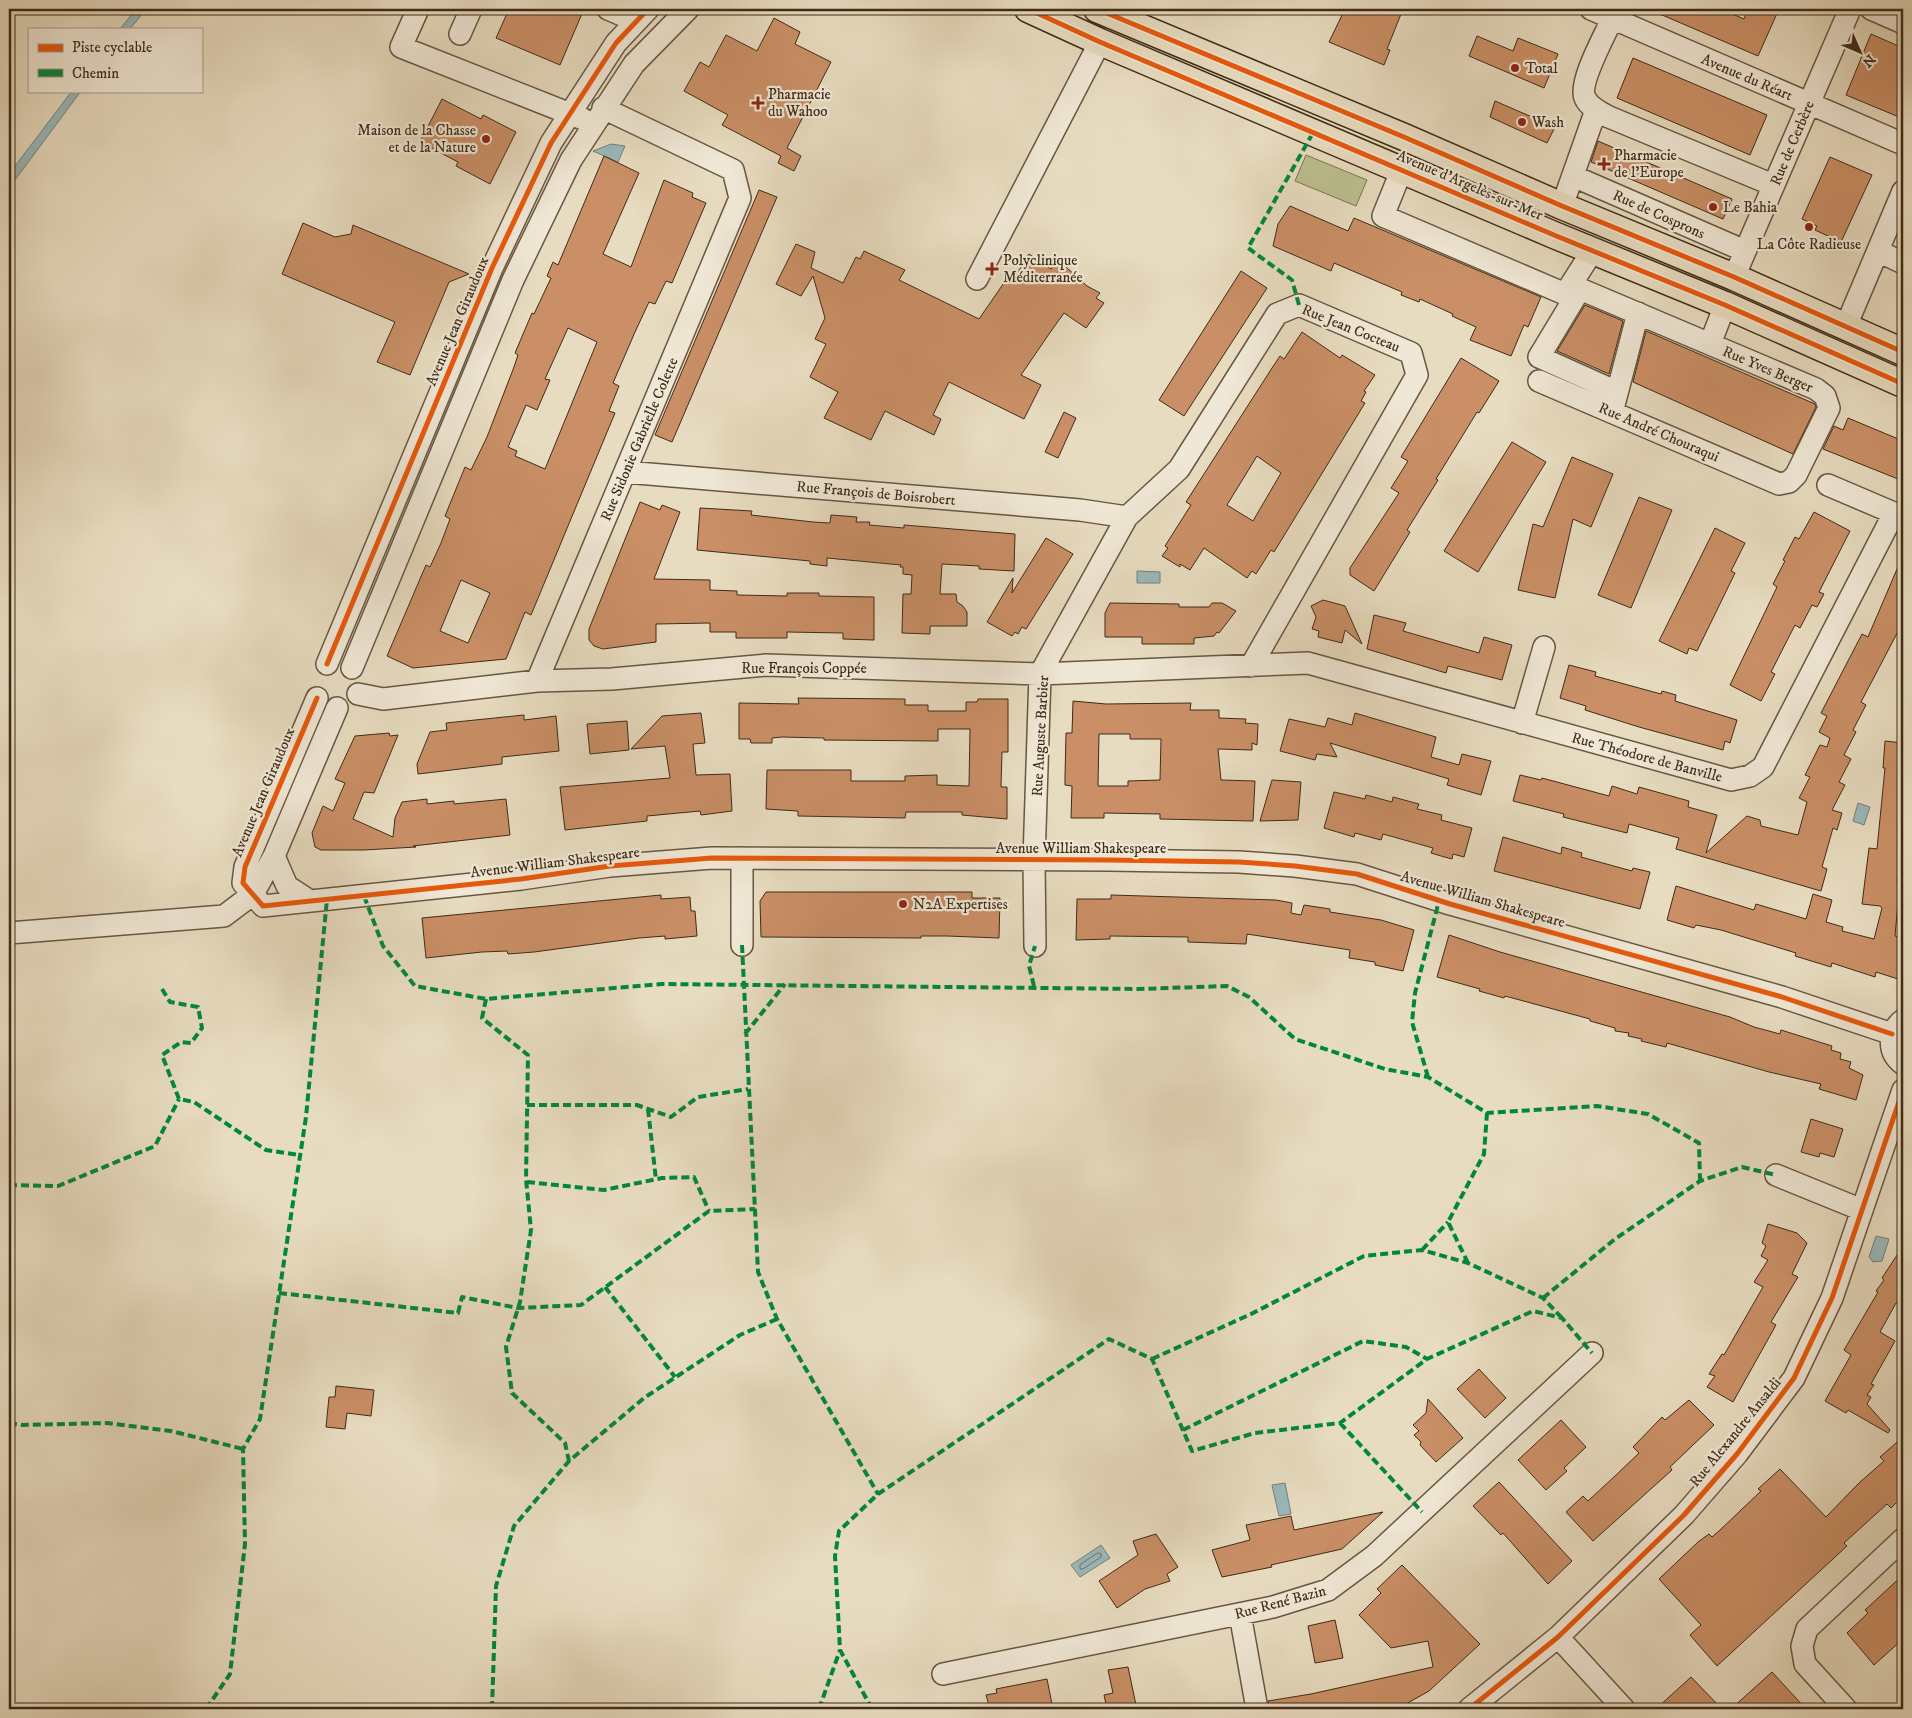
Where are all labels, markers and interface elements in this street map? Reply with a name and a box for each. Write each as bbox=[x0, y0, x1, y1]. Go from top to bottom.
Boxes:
legend bbox=[28, 28, 202, 92]
north arrow bbox=[1834, 28, 1884, 78]
text: Piste cyclable bbox=[72, 38, 152, 57]
street label: Avenue du Réart bbox=[1698, 50, 1795, 105]
text: N bbox=[1858, 50, 1879, 71]
place label: Total bbox=[1525, 59, 1558, 78]
marker: Total bbox=[1509, 62, 1521, 74]
text: Chemin bbox=[72, 64, 119, 83]
place label: Pharmacie du Wahoo bbox=[768, 85, 831, 121]
marker: Pharmacie du Wahoo bbox=[752, 97, 764, 109]
street label: Rue de Cerbère bbox=[1766, 98, 1819, 188]
place label: Wash bbox=[1531, 113, 1564, 132]
marker: Wash bbox=[1516, 116, 1528, 128]
place label: Maison de la Chasse et de la Nature bbox=[357, 121, 476, 157]
marker: Maison de la Chasse et de la Nature bbox=[480, 133, 492, 145]
street label: Avenue d'Argelès-sur-Mer bbox=[1394, 146, 1546, 225]
place label: Pharmacie de l'Europe bbox=[1614, 146, 1684, 182]
marker: Pharmacie de l'Europe bbox=[1598, 158, 1610, 170]
street label: Rue de Cosprons bbox=[1610, 186, 1708, 243]
place label: Le Bahia bbox=[1723, 198, 1778, 217]
marker: Le Bahia bbox=[1707, 201, 1719, 213]
marker: La Côte Radieuse bbox=[1803, 221, 1815, 233]
place label: La Côte Radieuse bbox=[1757, 235, 1861, 254]
place label: Polyclinique Méditerranée bbox=[1003, 251, 1083, 287]
street label: Avenue Jean Giraudoux bbox=[422, 253, 494, 389]
marker: Polyclinique Méditerranée bbox=[985, 262, 999, 276]
street label: Rue Jean Cocteau bbox=[1299, 300, 1403, 357]
street label: Rue Yves Berger bbox=[1720, 342, 1816, 397]
street label: Rue Sidonie Gabrielle Colette bbox=[596, 355, 683, 524]
street label: Rue André Chouraqui bbox=[1596, 398, 1722, 467]
street label: Rue François de Boisrobert bbox=[796, 477, 957, 510]
street label: Rue François Coppée bbox=[741, 659, 867, 678]
street label: Rue Auguste Barbier bbox=[1028, 675, 1053, 797]
street label: Avenue Jean Giraudoux bbox=[228, 724, 300, 860]
street label: Rue Théodore de Banville bbox=[1569, 728, 1724, 787]
street label: Avenue William Shakespeare bbox=[996, 839, 1166, 858]
street label: Avenue William Shakespeare bbox=[469, 843, 641, 882]
street label: Avenue William Shakespeare bbox=[1398, 867, 1567, 932]
place label: N2A Expertises bbox=[913, 895, 1008, 914]
marker: N2A Expertises bbox=[897, 898, 909, 910]
street label: Rue Alexandre Ansaldi bbox=[1685, 1374, 1785, 1491]
street label: Rue René Bazin bbox=[1232, 1581, 1328, 1624]

